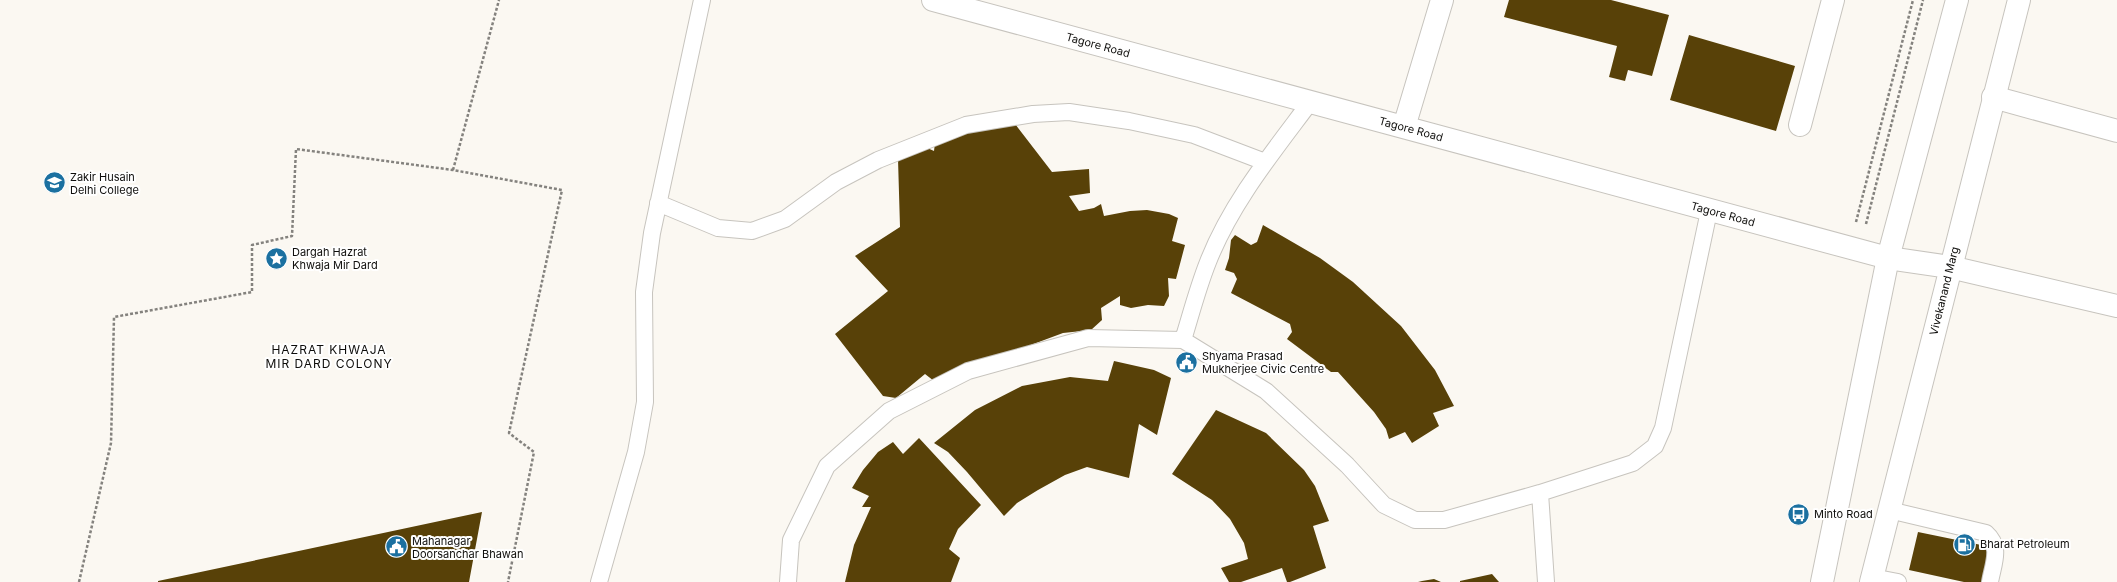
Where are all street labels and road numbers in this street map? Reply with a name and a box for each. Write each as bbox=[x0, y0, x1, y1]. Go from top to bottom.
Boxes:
street label: Tagore Road bbox=[1064, 30, 1132, 60]
street label: Tagore Road bbox=[1377, 114, 1445, 144]
street label: Tagore Road bbox=[1689, 199, 1757, 229]
street label: Vivekanand Marg bbox=[1926, 245, 1962, 337]

